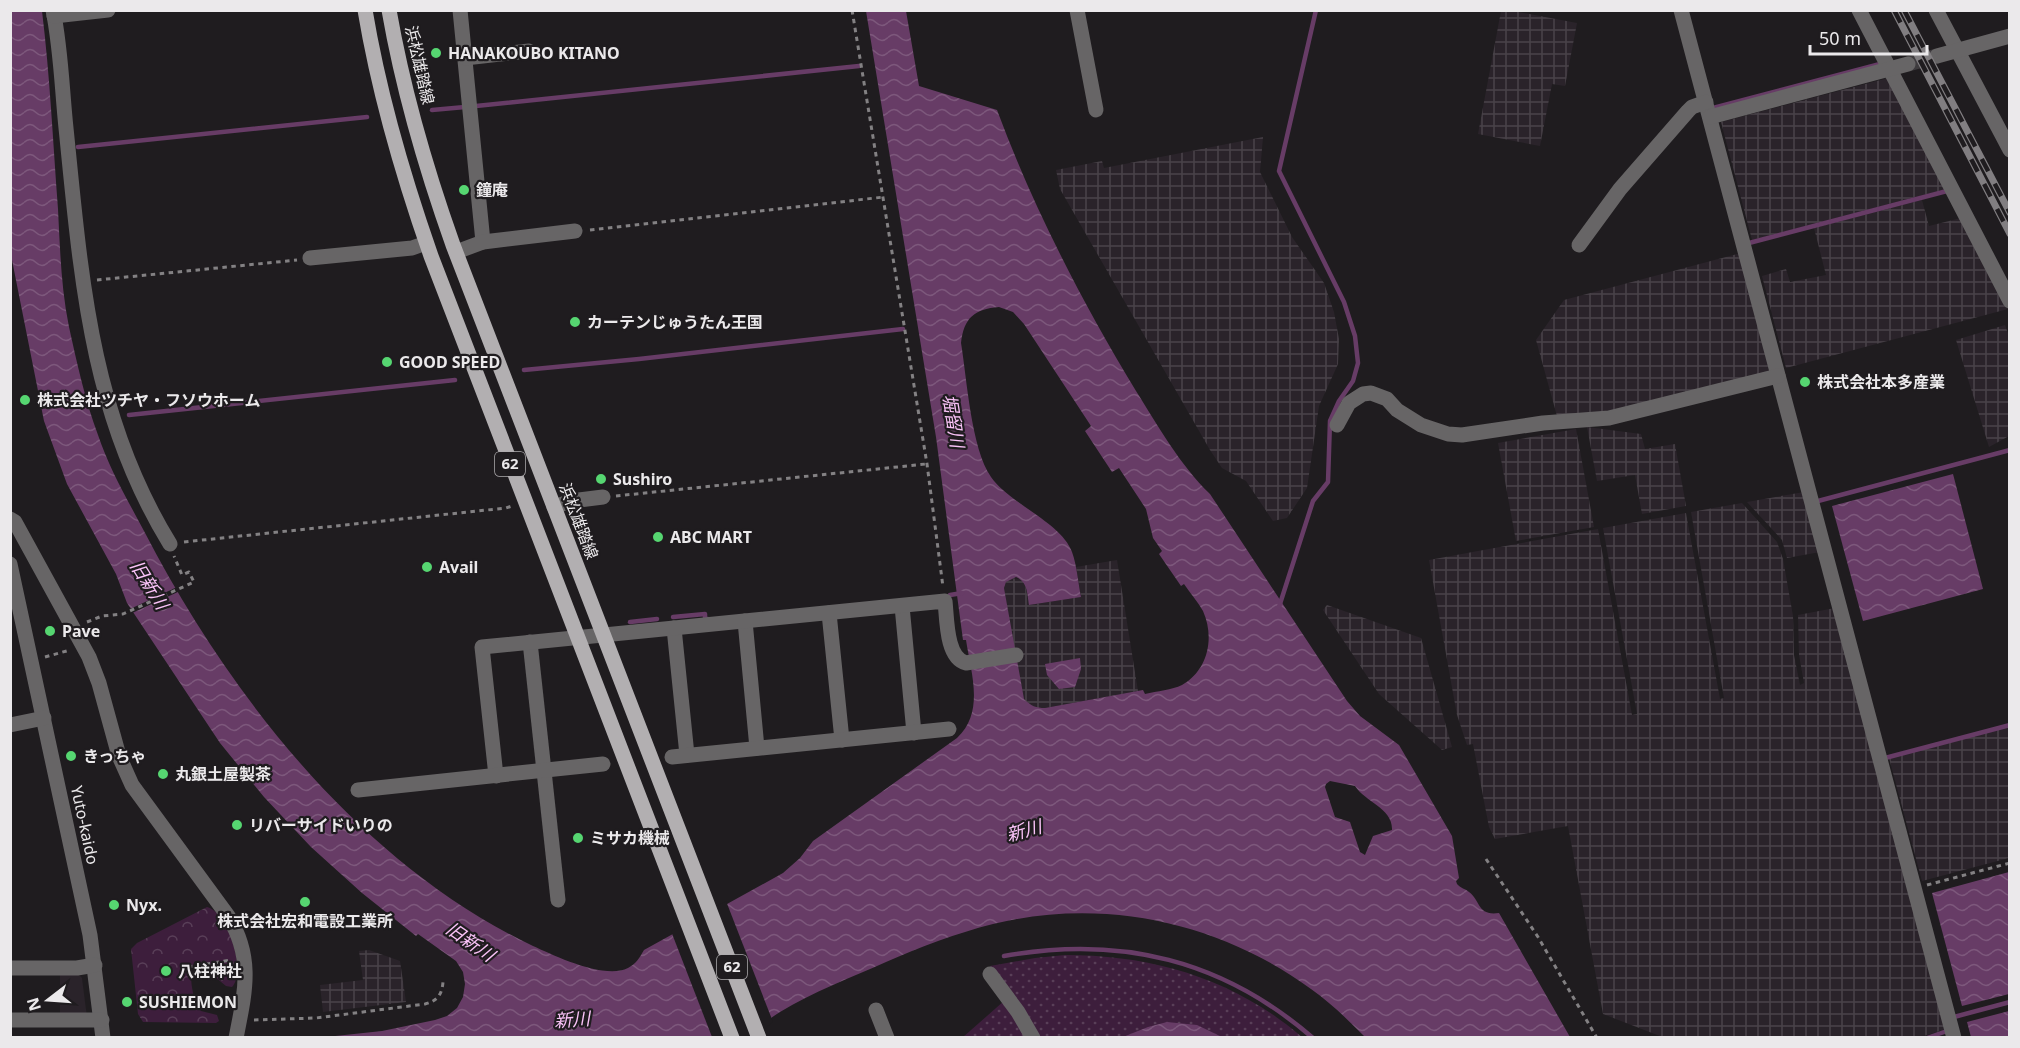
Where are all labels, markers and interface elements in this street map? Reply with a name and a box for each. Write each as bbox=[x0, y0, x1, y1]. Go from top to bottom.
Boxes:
scale bar bbox=[1810, 18, 1927, 56]
street label: 浜松雄踏線 bbox=[400, 24, 440, 106]
text: 50 m bbox=[1819, 26, 1861, 50]
place label: HANAKOUBO KITANO bbox=[448, 42, 620, 64]
marker: HANAKOUBO KITANO bbox=[429, 46, 443, 60]
place label: 鐘庵 bbox=[476, 179, 508, 201]
marker: 鐘庵 bbox=[457, 183, 471, 197]
place label: カーテンじゅうたん王国 bbox=[587, 311, 763, 333]
marker: カーテンじゅうたん王国 bbox=[568, 315, 582, 329]
place label: GOOD SPEED bbox=[399, 351, 500, 373]
marker: GOOD SPEED bbox=[380, 355, 394, 369]
place label: 株式会社本多産業 bbox=[1817, 371, 1945, 393]
marker: 株式会社本多産業 bbox=[1798, 375, 1812, 389]
place label: 株式会社ツチヤ・フソウホーム bbox=[37, 389, 261, 411]
water label: 堀留川 bbox=[938, 392, 970, 451]
marker: 株式会社ツチヤ・フソウホーム bbox=[18, 393, 32, 407]
road number: 62 bbox=[495, 452, 525, 476]
place label: Sushiro bbox=[613, 468, 672, 490]
marker: Sushiro bbox=[594, 472, 608, 486]
street label: 浜松雄踏線 bbox=[554, 480, 604, 562]
place label: ABC MART bbox=[670, 526, 752, 548]
marker: ABC MART bbox=[651, 530, 665, 544]
water label: 旧新川 bbox=[125, 555, 175, 615]
place label: Avail bbox=[439, 556, 478, 578]
marker: Avail bbox=[420, 560, 434, 574]
place label: Pave bbox=[62, 620, 100, 642]
marker: Pave bbox=[43, 624, 57, 638]
place label: きっちゃ bbox=[83, 745, 146, 767]
marker: きっちゃ bbox=[64, 749, 78, 763]
place label: 丸銀土屋製茶 bbox=[175, 763, 271, 785]
marker: 丸銀土屋製茶 bbox=[156, 767, 170, 781]
street label: Yuto-kaido bbox=[66, 783, 104, 867]
water label: 新川 bbox=[1003, 813, 1046, 846]
place label: リバーサイドいりの bbox=[249, 814, 393, 836]
marker: リバーサイドいりの bbox=[230, 818, 244, 832]
place label: ミサカ機械 bbox=[590, 827, 670, 849]
marker: ミサカ機械 bbox=[571, 831, 585, 845]
place label: Nyx. bbox=[126, 894, 162, 916]
marker: 株式会社宏和電設工業所 bbox=[298, 895, 312, 909]
marker: Nyx. bbox=[107, 898, 121, 912]
place label: 株式会社宏和電設工業所 bbox=[217, 910, 393, 932]
water label: 旧新川 bbox=[442, 916, 501, 968]
road number: 62 bbox=[717, 955, 747, 979]
place label: 八柱神社 bbox=[178, 960, 242, 982]
marker: 八柱神社 bbox=[159, 964, 173, 978]
north arrow bbox=[18, 970, 78, 1030]
place label: SUSHIEMON bbox=[139, 991, 237, 1013]
text: N bbox=[21, 995, 46, 1014]
marker: SUSHIEMON bbox=[120, 995, 134, 1009]
water label: 新川 bbox=[553, 1006, 593, 1032]

